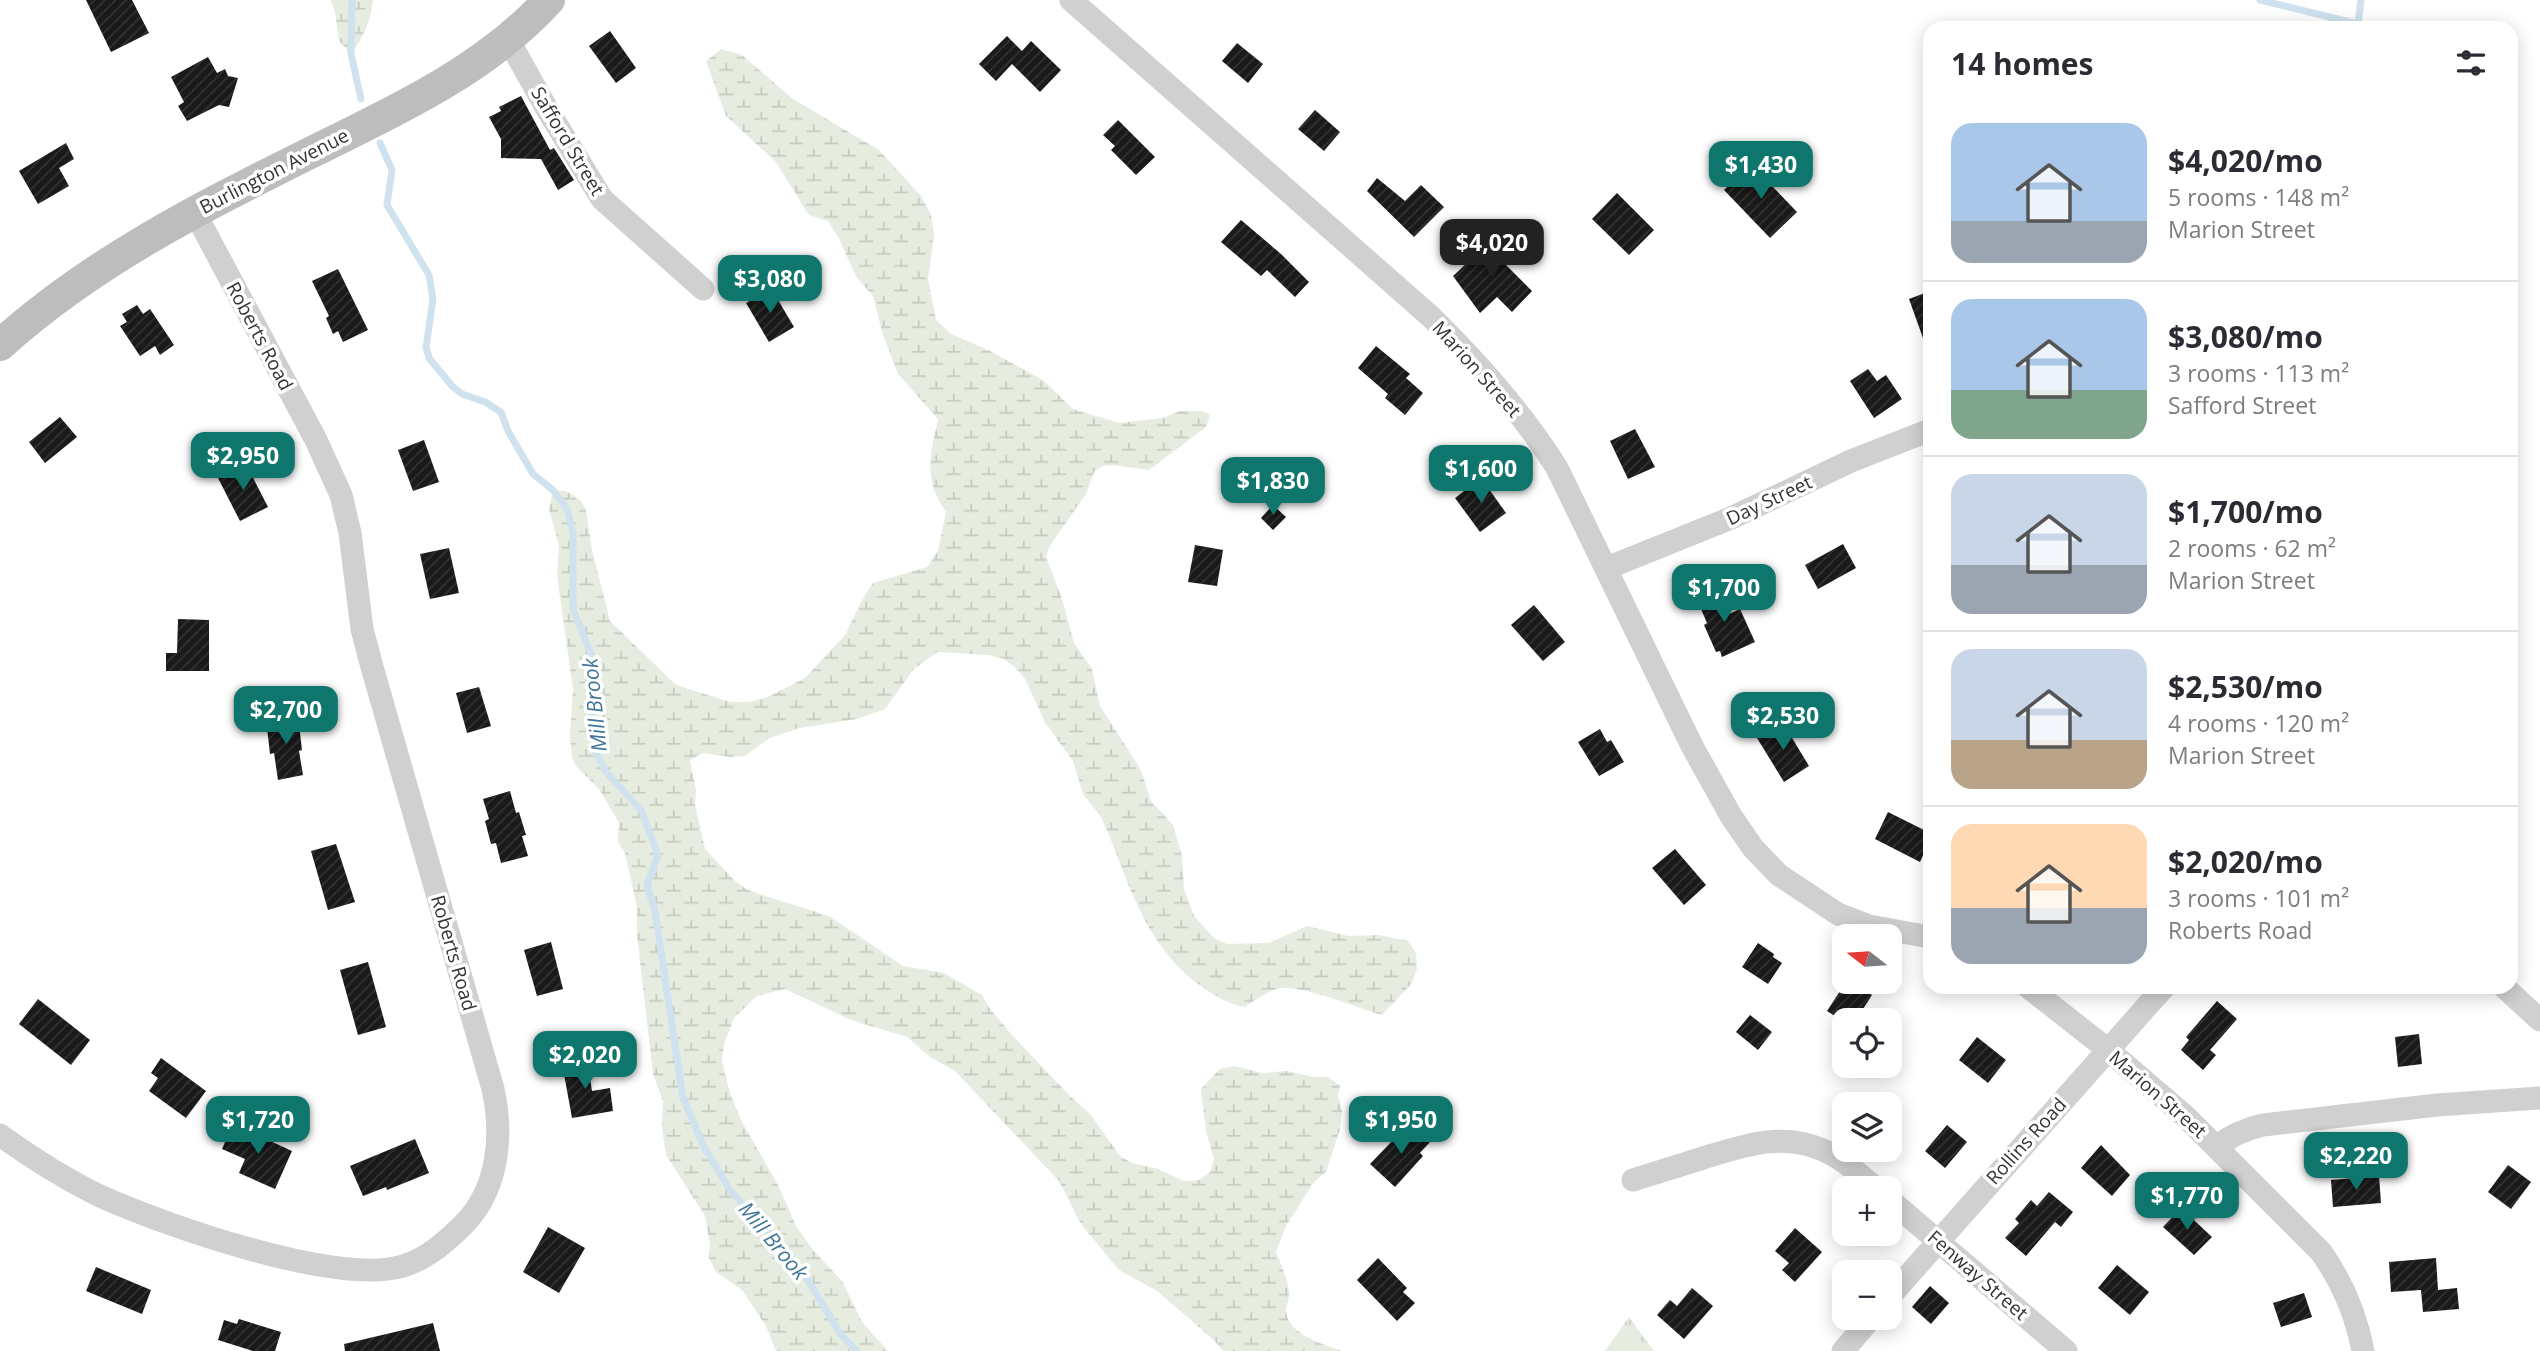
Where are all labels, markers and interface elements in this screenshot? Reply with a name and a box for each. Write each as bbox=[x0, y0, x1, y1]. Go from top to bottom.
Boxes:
text: 14 homes bbox=[1951, 43, 2094, 84]
icon: filters bbox=[2452, 44, 2490, 82]
street label: Safford Street bbox=[525, 82, 611, 200]
street label: Burlington Avenue bbox=[195, 122, 353, 220]
text: $4,020/mo bbox=[2168, 140, 2323, 181]
pin: $1,430 bbox=[1704, 142, 1818, 201]
text: $1,430 bbox=[1725, 148, 1797, 180]
icon: home bbox=[2007, 151, 2091, 235]
text: 5 rooms · 148 m² bbox=[2168, 181, 2349, 213]
text: Marion Street bbox=[2168, 213, 2315, 245]
pin: $4,020 bbox=[1435, 219, 1549, 279]
text: $4,020 bbox=[1456, 226, 1528, 258]
pin: $3,080 bbox=[713, 256, 827, 315]
text: $3,080 bbox=[734, 262, 806, 294]
street label: Roberts Road bbox=[221, 277, 299, 395]
street label: Marion Street bbox=[1427, 315, 1527, 423]
text: $3,080/mo bbox=[2168, 316, 2323, 357]
icon: home bbox=[2007, 327, 2091, 411]
text: 3 rooms · 113 m² bbox=[2168, 357, 2349, 389]
text: Safford Street bbox=[2168, 389, 2316, 421]
pin: $2,950 bbox=[186, 433, 300, 492]
text: $2,950 bbox=[207, 439, 279, 471]
pin: $1,600 bbox=[1424, 446, 1538, 505]
text: $1,600 bbox=[1445, 452, 1517, 484]
pin: $1,830 bbox=[1216, 458, 1330, 517]
text: $1,830 bbox=[1237, 464, 1309, 496]
street label: Day Street bbox=[1722, 469, 1816, 531]
text: $1,700/mo bbox=[2168, 491, 2323, 532]
icon: home bbox=[2007, 502, 2091, 586]
text: 2 rooms · 62 m² bbox=[2168, 532, 2336, 564]
pin: $1,700 bbox=[1667, 564, 1781, 624]
text: Marion Street bbox=[2168, 564, 2315, 596]
text: $1,700 bbox=[1688, 571, 1760, 603]
water label: Mill Brook bbox=[575, 656, 613, 753]
text: $2,530/mo bbox=[2168, 666, 2323, 707]
icon: home bbox=[2007, 677, 2091, 761]
pin: $2,700 bbox=[229, 686, 343, 746]
pin: $2,530 bbox=[1726, 692, 1840, 752]
text: $2,700 bbox=[250, 693, 322, 725]
text: $2,530 bbox=[1747, 699, 1819, 731]
text: 4 rooms · 120 m² bbox=[2168, 707, 2349, 739]
text: Marion Street bbox=[2168, 739, 2315, 771]
text: $2,020/mo bbox=[2168, 841, 2323, 882]
icon: home bbox=[2007, 852, 2091, 936]
text: 3 rooms · 101 m² bbox=[2168, 882, 2349, 914]
street label: Roberts Road bbox=[425, 892, 483, 1014]
text: Roberts Road bbox=[2168, 914, 2312, 946]
north arrow bbox=[1832, 924, 1902, 994]
map controls bbox=[1832, 924, 1902, 1330]
button: locate bbox=[1832, 1008, 1902, 1078]
pin: $2,020 bbox=[528, 1032, 642, 1091]
text: $2,020 bbox=[549, 1038, 621, 1070]
street label: Marion Street bbox=[2104, 1044, 2212, 1144]
button: layers bbox=[1832, 1092, 1902, 1162]
street label: Rollins Road bbox=[1980, 1092, 2072, 1190]
pin: $1,720 bbox=[201, 1096, 315, 1156]
pin: $1,950 bbox=[1344, 1096, 1458, 1156]
text: $1,720 bbox=[222, 1103, 294, 1135]
text: $1,950 bbox=[1365, 1103, 1437, 1135]
pin: $2,220 bbox=[2299, 1132, 2413, 1192]
text: $2,220 bbox=[2320, 1139, 2392, 1171]
pin: $1,770 bbox=[2130, 1172, 2244, 1232]
button: + bbox=[1832, 1176, 1902, 1246]
text: $1,770 bbox=[2151, 1179, 2223, 1211]
water label: Mill Brook bbox=[733, 1195, 815, 1286]
street label: Fenway Street bbox=[1922, 1224, 2034, 1326]
button: − bbox=[1832, 1260, 1902, 1330]

